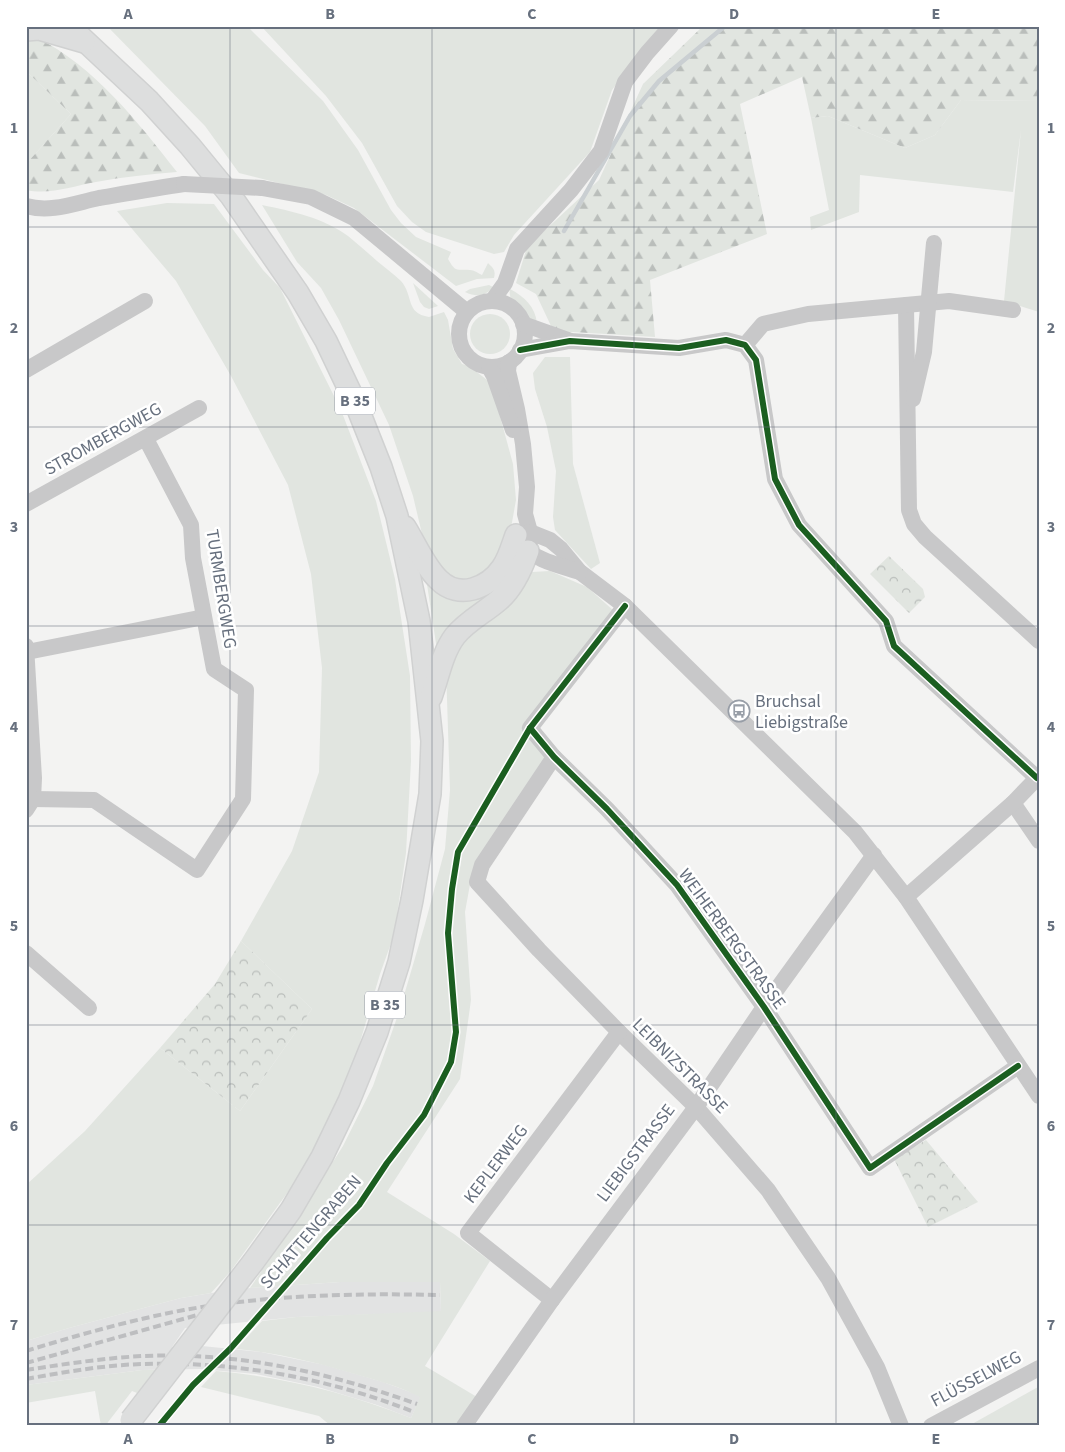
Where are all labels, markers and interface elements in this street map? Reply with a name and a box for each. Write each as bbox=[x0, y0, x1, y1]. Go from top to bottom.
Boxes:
text: A bbox=[122, 3, 133, 25]
text: B bbox=[325, 3, 335, 25]
text: C bbox=[527, 3, 537, 25]
text: D bbox=[729, 3, 739, 25]
text: E bbox=[932, 3, 940, 25]
text: 1 bbox=[10, 117, 18, 139]
text: 1 bbox=[1047, 117, 1055, 139]
text: 2 bbox=[10, 317, 18, 339]
text: 2 bbox=[1047, 317, 1055, 339]
road number: B 35 bbox=[335, 388, 375, 414]
street label: STROMBERGWEG bbox=[40, 396, 166, 482]
text: 3 bbox=[10, 516, 18, 538]
text: 3 bbox=[1047, 516, 1055, 538]
street label: TURMBERGWEG bbox=[199, 527, 243, 651]
place label: Bruchsal Liebigstraße bbox=[755, 689, 848, 735]
bus stop icon: Bruchsal Liebigstraße bbox=[727, 699, 751, 723]
text: 4 bbox=[10, 716, 19, 738]
text: 4 bbox=[1047, 716, 1056, 738]
street label: WEIHERBERGSTRASSE bbox=[672, 863, 792, 1015]
text: 5 bbox=[10, 915, 18, 937]
text: 5 bbox=[1047, 915, 1055, 937]
road number: B 35 bbox=[365, 992, 405, 1018]
street label: LEIBNIZSTRASSE bbox=[626, 1012, 734, 1120]
street label: LIEBIGSTRASSE bbox=[591, 1099, 681, 1207]
text: 6 bbox=[10, 1115, 18, 1137]
text: 6 bbox=[1047, 1115, 1055, 1137]
street label: KEPLERWEG bbox=[458, 1119, 534, 1209]
street label: SCHATTENGRABEN bbox=[254, 1170, 368, 1294]
text: 7 bbox=[10, 1314, 18, 1336]
text: 7 bbox=[1047, 1314, 1055, 1336]
street label: FLÜSSELWEG bbox=[926, 1345, 1026, 1413]
text: A bbox=[122, 1428, 133, 1450]
text: B bbox=[325, 1428, 335, 1450]
text: C bbox=[527, 1428, 537, 1450]
text: D bbox=[729, 1428, 739, 1450]
text: E bbox=[932, 1428, 940, 1450]

